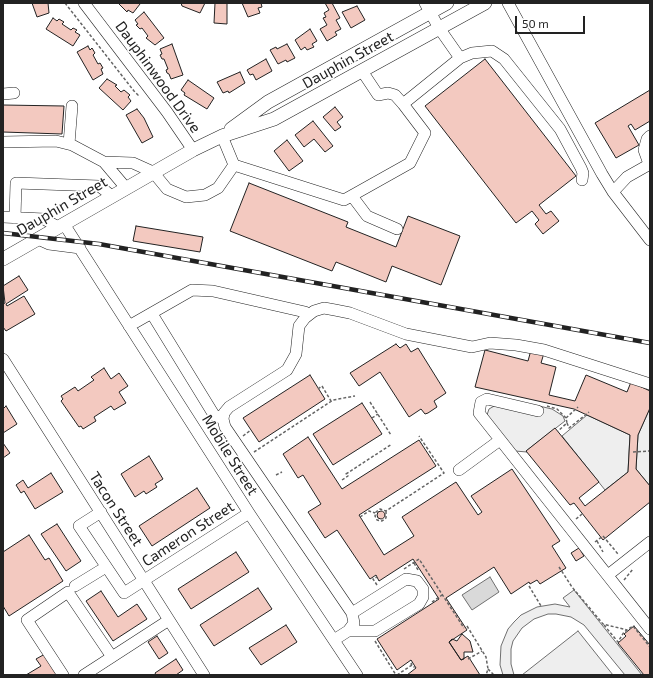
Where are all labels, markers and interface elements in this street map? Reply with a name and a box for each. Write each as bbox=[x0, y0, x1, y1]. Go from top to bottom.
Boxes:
scale bar bbox=[517, 8, 587, 34]
text: 50 m bbox=[522, 16, 549, 30]
street label: Dauphinwood Drive bbox=[111, 18, 205, 136]
street label: Dauphin Street bbox=[299, 27, 397, 93]
street label: Dauphin Street bbox=[13, 173, 111, 239]
street label: Mobile Street bbox=[198, 411, 262, 499]
street label: Tacon Street bbox=[85, 468, 147, 550]
street label: Cameron Street bbox=[139, 498, 237, 570]

